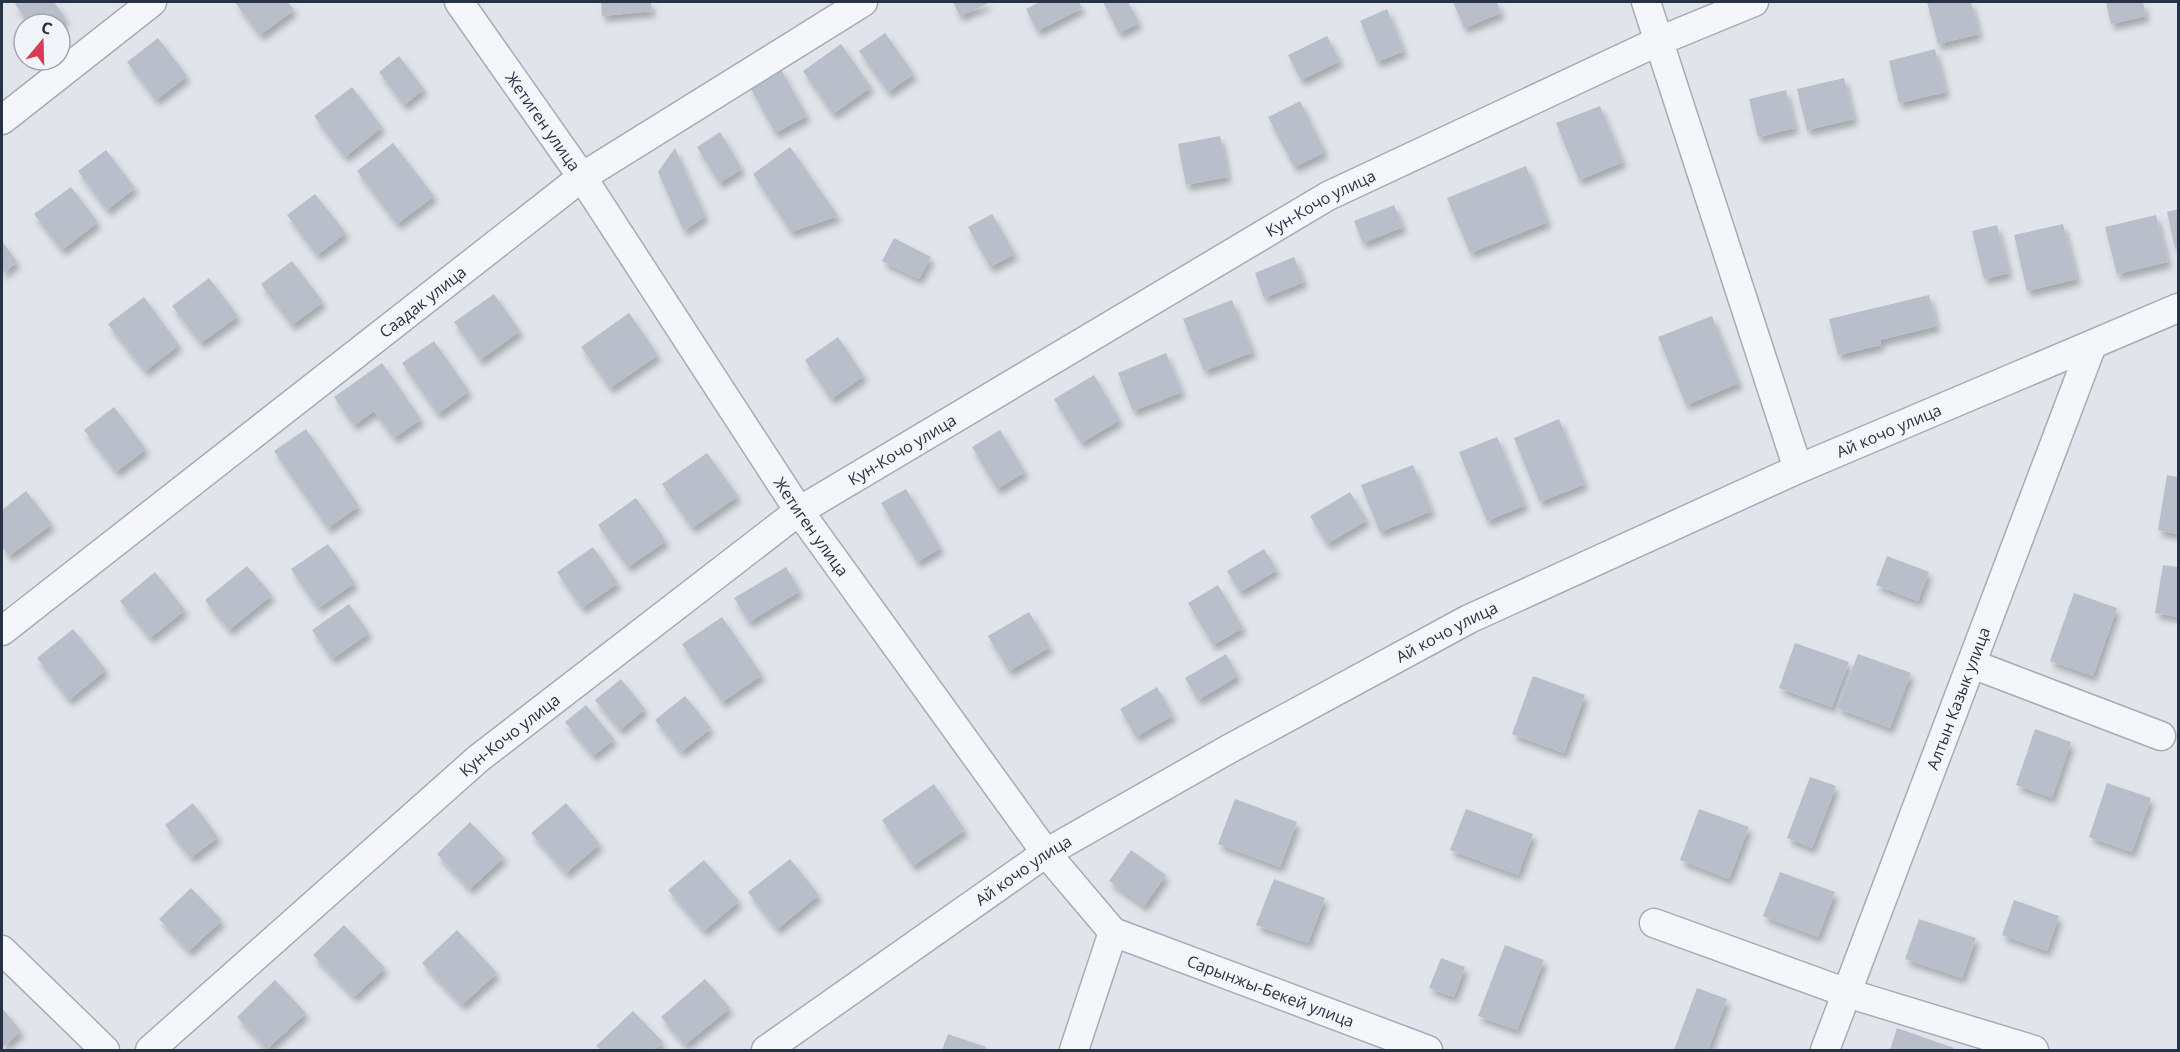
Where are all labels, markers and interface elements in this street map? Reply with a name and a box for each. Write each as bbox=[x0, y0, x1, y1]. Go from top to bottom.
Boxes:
north arrow bbox=[12, 12, 72, 72]
text: С bbox=[38, 16, 55, 40]
street label: Жетиген улица bbox=[500, 67, 585, 175]
street label: Кун-Кочо улица bbox=[1261, 164, 1379, 242]
street label: Саадак улица bbox=[375, 261, 470, 343]
street label: Ай кочо улица bbox=[1833, 399, 1945, 463]
street label: Кун-Кочо улица bbox=[844, 409, 960, 490]
street label: Жетиген улица bbox=[769, 473, 854, 581]
street label: Ай кочо улица bbox=[1392, 596, 1501, 668]
street label: Алтын Казык улица bbox=[1921, 624, 1995, 773]
street label: Кун-Кочо улица bbox=[455, 689, 564, 781]
street label: Ай кочо улица bbox=[971, 830, 1076, 911]
street label: Сарынжы-Бекей улица bbox=[1184, 950, 1357, 1032]

